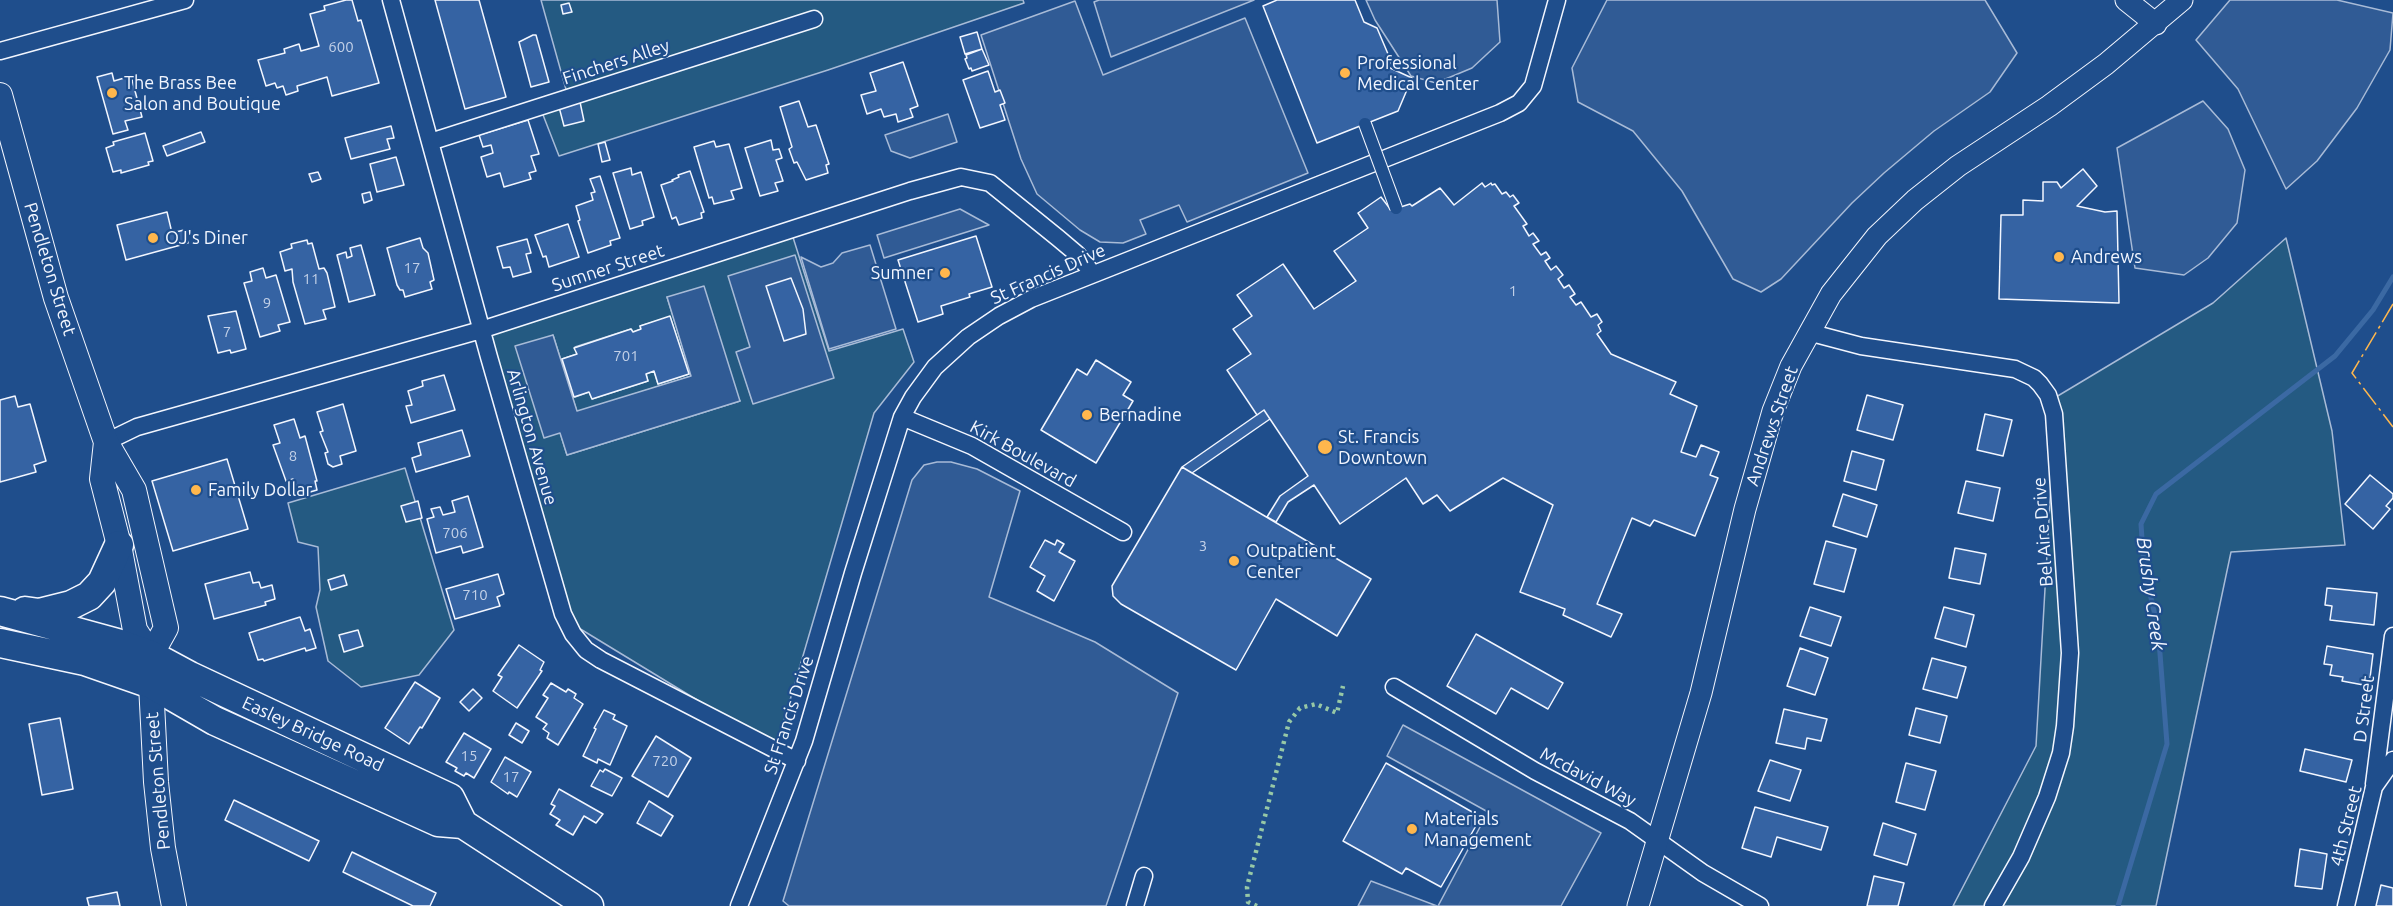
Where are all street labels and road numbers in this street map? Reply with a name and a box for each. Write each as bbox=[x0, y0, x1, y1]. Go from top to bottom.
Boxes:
street label: Finchers Alley bbox=[560, 35, 672, 89]
street label: Pendleton Street bbox=[19, 200, 81, 338]
street label: St Francis Drive bbox=[987, 239, 1109, 309]
street label: Sumner Street bbox=[549, 240, 667, 296]
street label: Andrews Street bbox=[1741, 363, 1803, 489]
street label: Arlington Avenue bbox=[502, 366, 562, 508]
street label: Kirk Boulevard bbox=[966, 416, 1080, 492]
street label: Bel Aire Drive bbox=[2028, 477, 2058, 587]
street label: St Francis Drive bbox=[760, 653, 818, 777]
street label: D Street bbox=[2349, 674, 2379, 744]
street label: Easley Bridge Road bbox=[239, 692, 387, 776]
street label: Pendleton Street bbox=[141, 711, 175, 851]
street label: Mcdavid Way bbox=[1536, 743, 1640, 811]
street label: 4th Street bbox=[2326, 784, 2366, 868]

